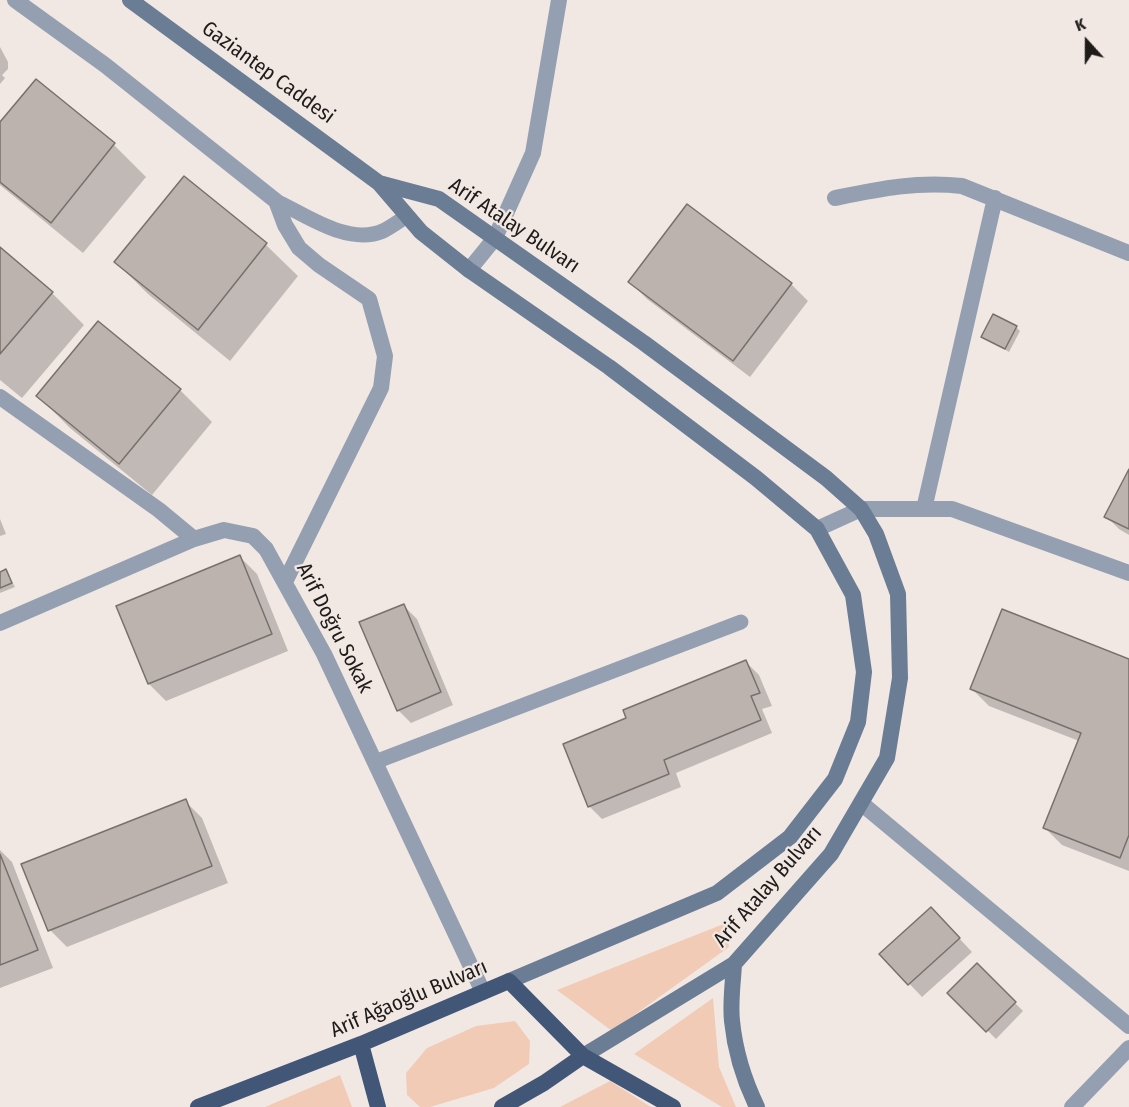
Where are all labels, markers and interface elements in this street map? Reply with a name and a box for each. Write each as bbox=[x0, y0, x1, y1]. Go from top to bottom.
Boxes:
north arrow bbox=[1057, 12, 1117, 72]
text: K bbox=[1073, 14, 1088, 35]
street label: Gaziantep Caddesi bbox=[197, 16, 339, 130]
street label: Arif Atalay Bulvarı bbox=[444, 173, 584, 279]
street label: Arif Doğru Sokak bbox=[290, 559, 378, 697]
street label: Arif Atalay Bulvarı bbox=[709, 821, 827, 953]
street label: Arif Ağaoğlu Bulvarı bbox=[327, 955, 491, 1043]

